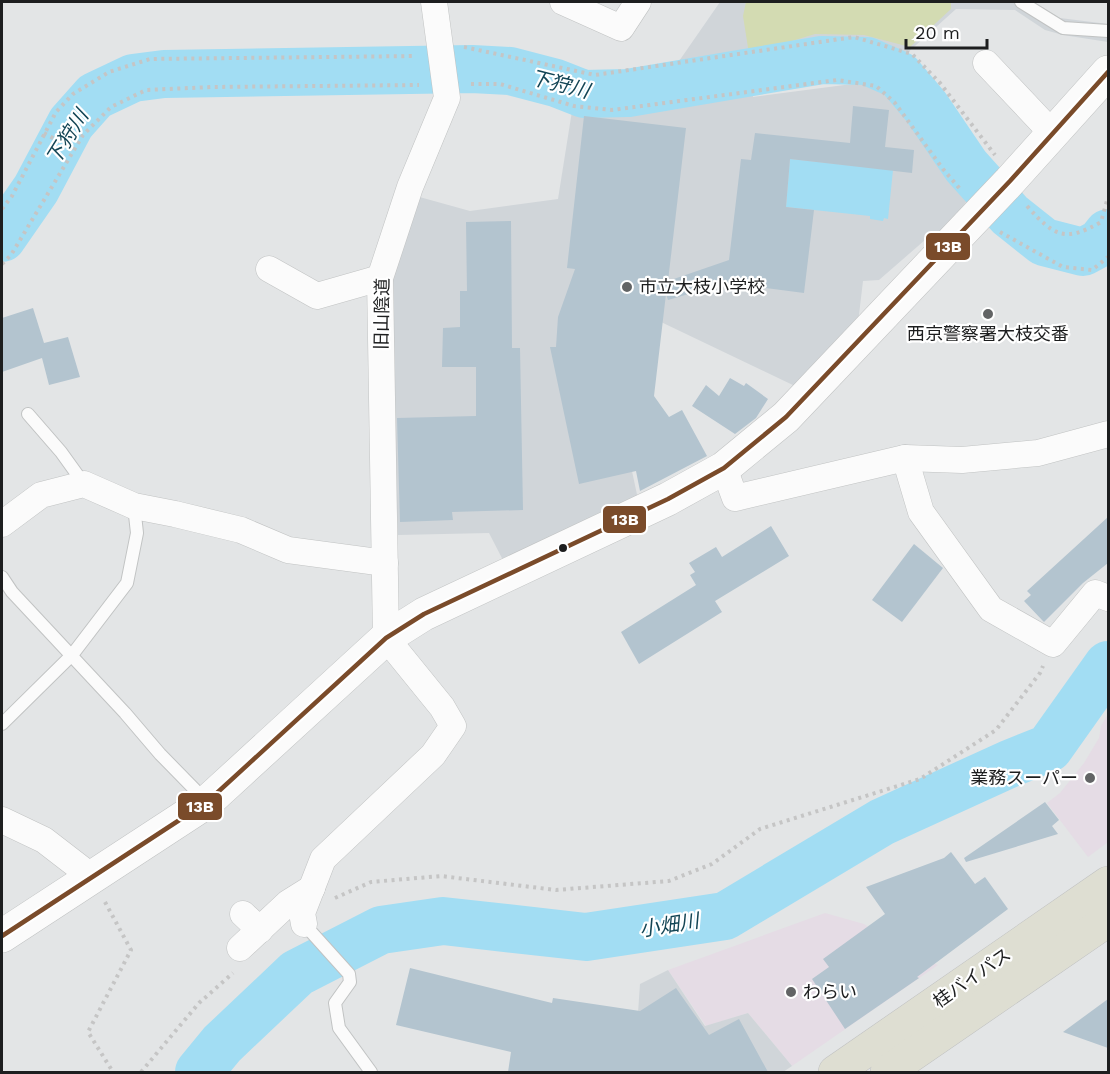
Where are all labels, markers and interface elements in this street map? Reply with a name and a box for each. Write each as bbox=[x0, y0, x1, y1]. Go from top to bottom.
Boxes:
scale bar bbox=[906, 12, 987, 50]
text: 20 m bbox=[915, 22, 960, 43]
water label: 下狩川 bbox=[528, 65, 594, 103]
water label: 下狩川 bbox=[41, 104, 94, 169]
line badge: 13B bbox=[925, 232, 971, 261]
text: 13B bbox=[934, 237, 962, 256]
place label: 市立大枝小学校 bbox=[639, 276, 765, 297]
street label: 旧山陰道 bbox=[370, 278, 393, 350]
marker: 市立大枝小学校 bbox=[620, 280, 634, 294]
marker: 西京警察署大枝交番 bbox=[981, 307, 995, 321]
place label: 西京警察署大枝交番 bbox=[907, 323, 1069, 344]
line badge: 13B bbox=[602, 505, 647, 534]
text: 13B bbox=[611, 510, 639, 529]
unlabelled marker bbox=[557, 542, 569, 554]
place label: 業務スーパー bbox=[970, 767, 1078, 788]
marker: 業務スーパー bbox=[1083, 771, 1097, 785]
line badge: 13B bbox=[177, 792, 223, 821]
text: 13B bbox=[186, 797, 214, 816]
water label: 小畑川 bbox=[637, 908, 702, 942]
street label: 桂バイパス bbox=[929, 943, 1014, 1012]
place label: わらい bbox=[803, 981, 857, 1002]
marker: わらい bbox=[784, 985, 798, 999]

